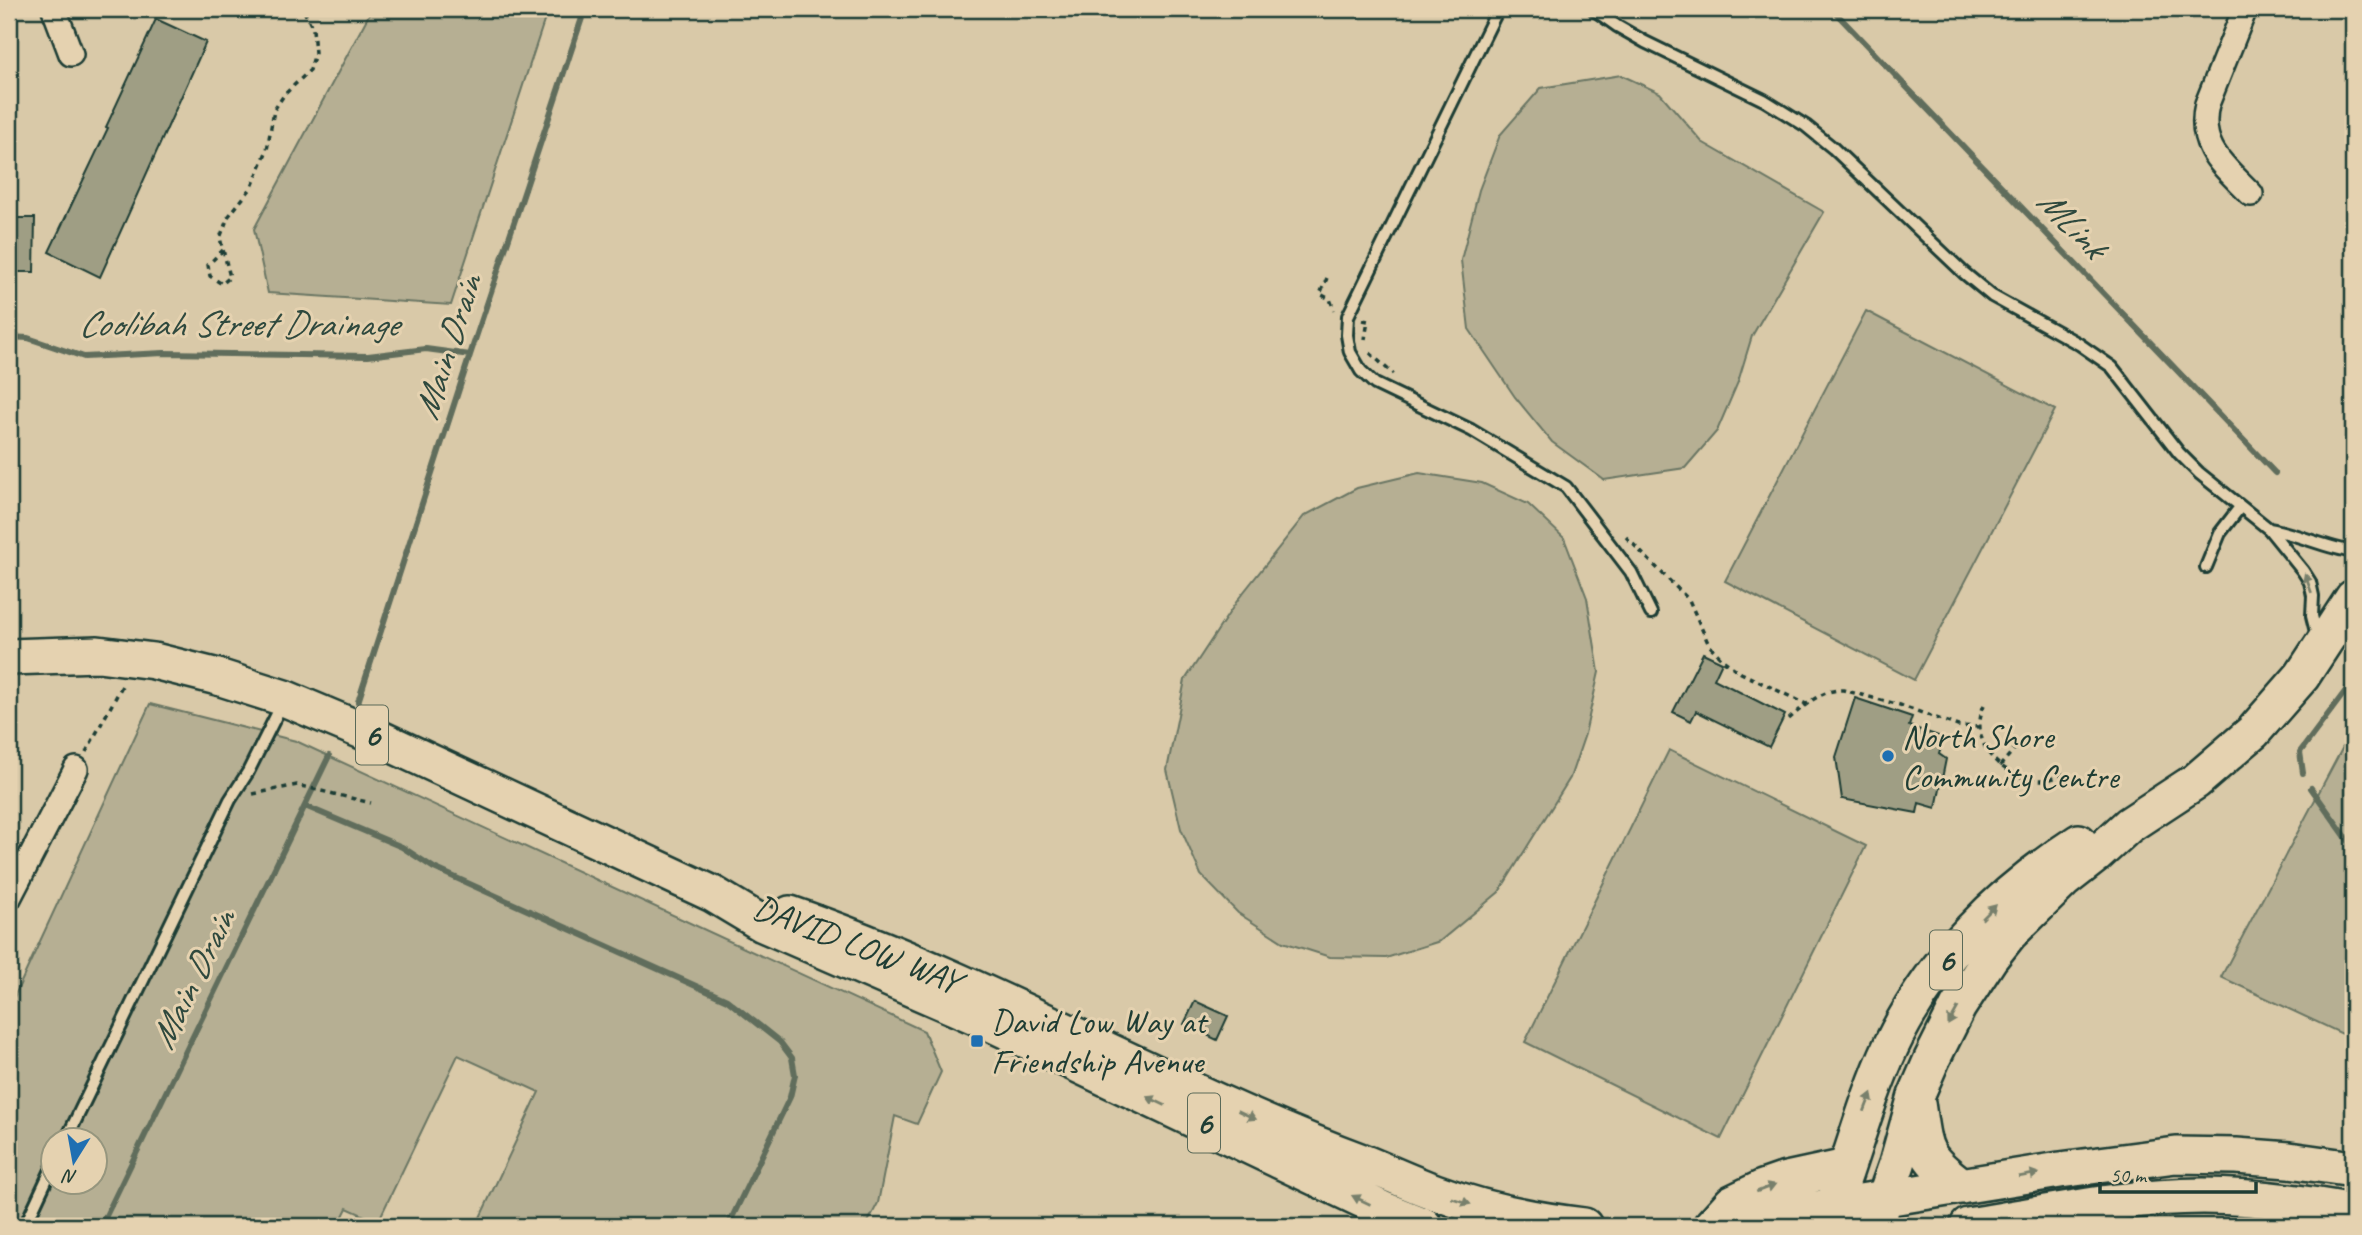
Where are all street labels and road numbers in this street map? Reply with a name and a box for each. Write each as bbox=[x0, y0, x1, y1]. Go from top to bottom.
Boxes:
road number: 6 bbox=[356, 706, 388, 764]
street label: DAVID LOW WAY bbox=[747, 884, 973, 1006]
road number: 6 bbox=[1930, 930, 1962, 990]
road number: 6 bbox=[1188, 1093, 1220, 1152]

